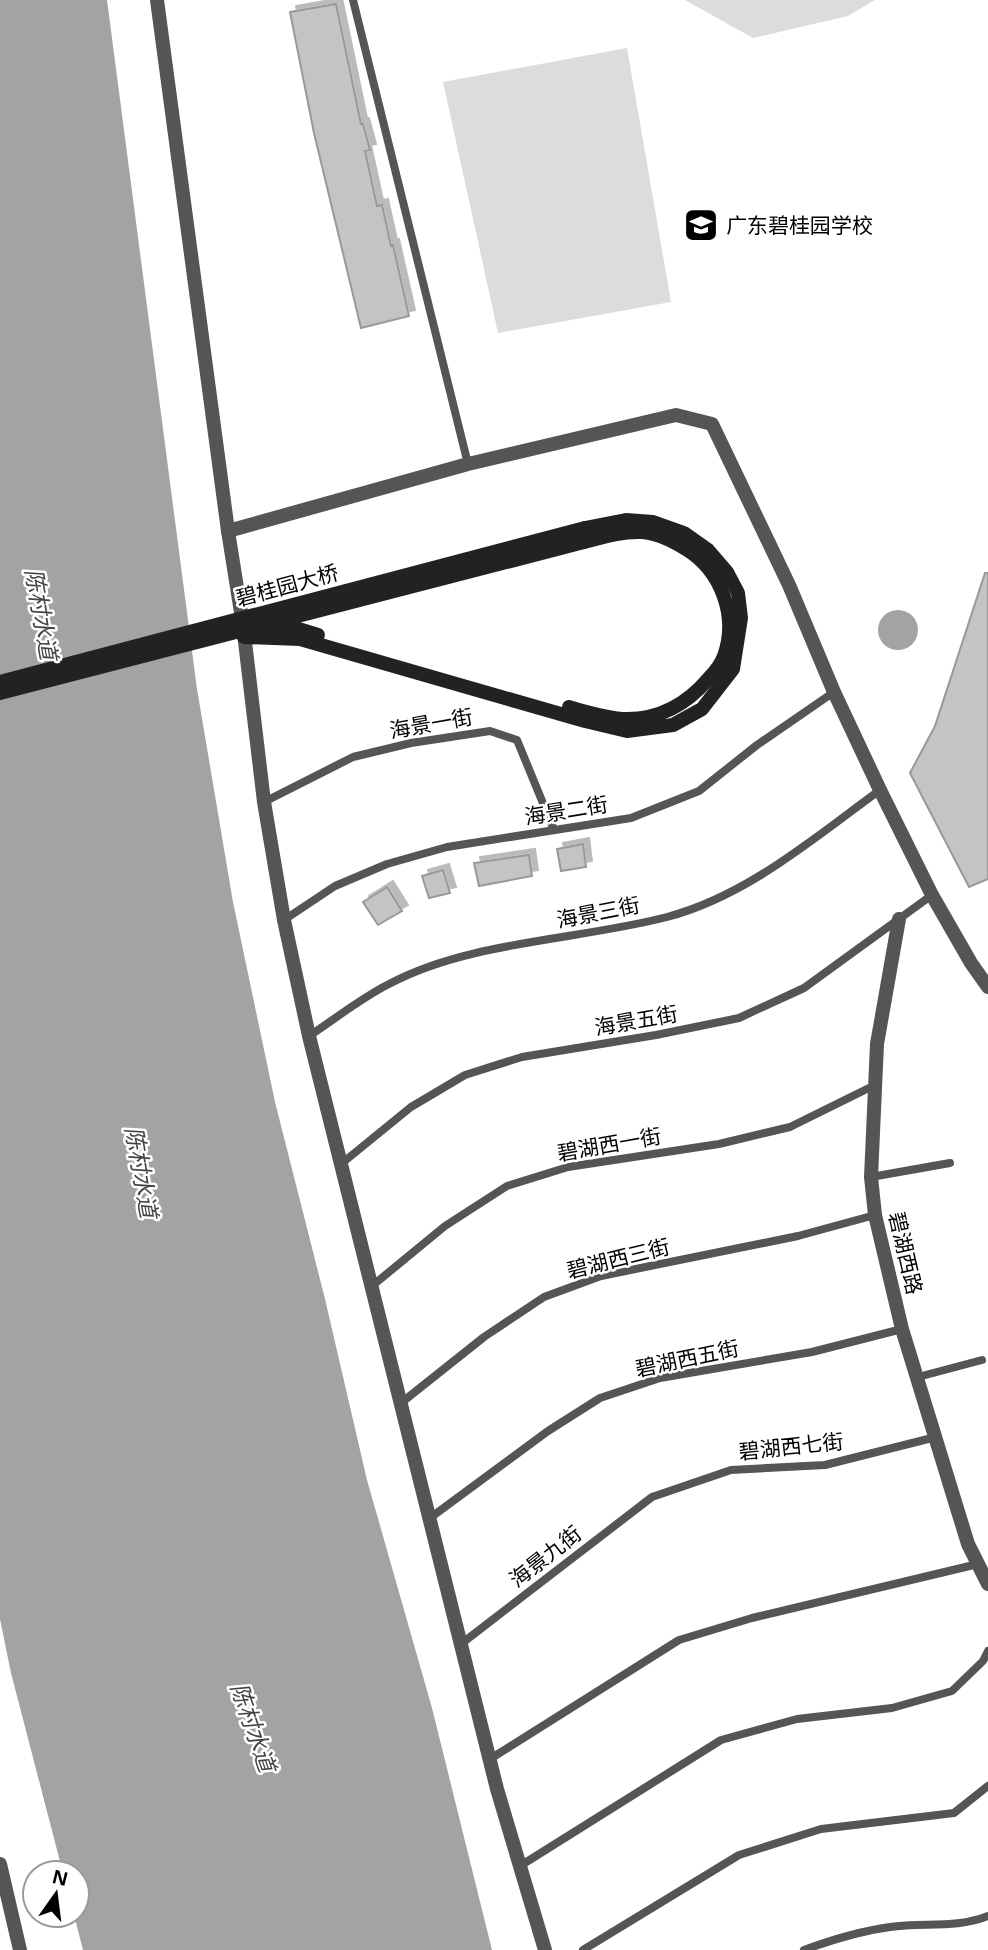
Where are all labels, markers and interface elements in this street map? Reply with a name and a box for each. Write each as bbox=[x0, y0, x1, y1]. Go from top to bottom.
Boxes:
school or university icon: 广东碧桂园学校 bbox=[682, 206, 720, 244]
place label: 广东碧桂园学校 bbox=[726, 211, 873, 239]
street label: 碧桂园大桥 bbox=[233, 558, 341, 612]
water label: 陈村水道 bbox=[18, 566, 66, 665]
street label: 海景一街 bbox=[387, 702, 475, 744]
street label: 海景二街 bbox=[522, 790, 610, 830]
street label: 海景三街 bbox=[554, 890, 642, 934]
street label: 海景五街 bbox=[592, 999, 680, 1041]
street label: 碧湖西一街 bbox=[555, 1121, 663, 1167]
water label: 陈村水道 bbox=[118, 1124, 166, 1223]
street label: 碧湖西路 bbox=[883, 1209, 929, 1297]
street label: 碧湖西三街 bbox=[564, 1232, 672, 1284]
street label: 碧湖西五街 bbox=[633, 1333, 741, 1383]
street label: 碧湖西七街 bbox=[737, 1427, 845, 1465]
street label: 海景九街 bbox=[503, 1519, 587, 1593]
water label: 陈村水道 bbox=[224, 1678, 285, 1779]
north arrow bbox=[21, 1859, 91, 1929]
text: N bbox=[49, 1863, 71, 1892]

